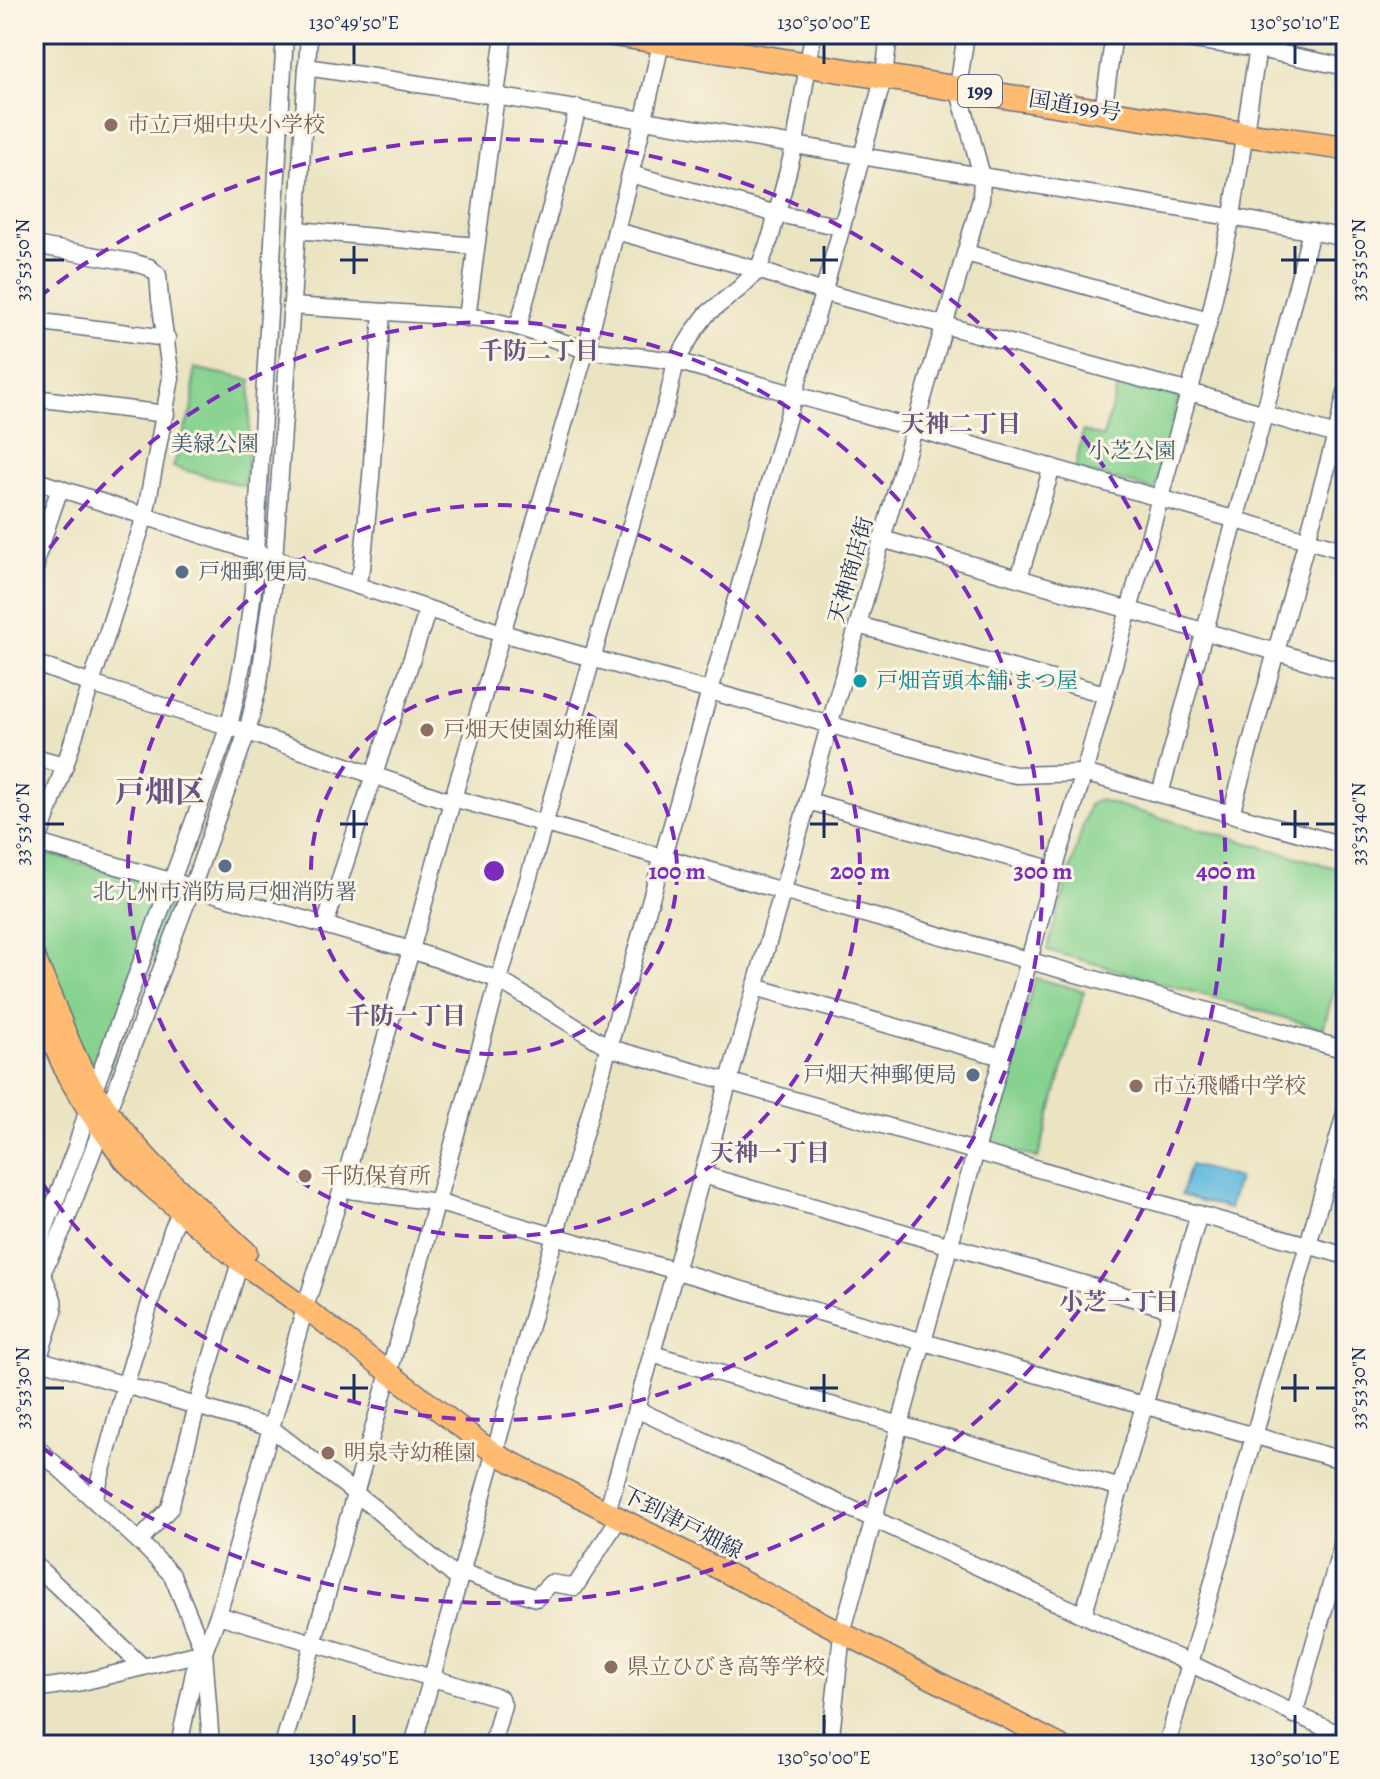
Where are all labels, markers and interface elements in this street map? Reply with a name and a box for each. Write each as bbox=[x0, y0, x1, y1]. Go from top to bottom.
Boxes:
text: 130°49'50"E bbox=[309, 9, 399, 36]
text: 130°50'00"E bbox=[777, 9, 871, 36]
text: 130°50'10"E bbox=[1250, 9, 1340, 36]
road number: 199 bbox=[958, 75, 1002, 107]
street label: 国道199号 bbox=[1026, 84, 1124, 128]
place label: 市立戸畑中央小学校 bbox=[127, 110, 325, 140]
marker: 市立戸畑中央小学校 bbox=[102, 116, 120, 134]
text: 33°53'50"N bbox=[9, 219, 36, 301]
text: 33°53'50"N bbox=[1345, 219, 1372, 301]
district label: 千防二丁目 bbox=[479, 335, 599, 367]
district label: 天神二丁目 bbox=[901, 408, 1021, 440]
park label: 美緑公園 bbox=[171, 429, 259, 459]
park label: 小芝公園 bbox=[1088, 436, 1176, 466]
street label: 天神商店街 bbox=[821, 513, 881, 627]
place label: 戸畑郵便局 bbox=[198, 557, 308, 587]
marker: 戸畑郵便局 bbox=[173, 563, 191, 581]
place label: 戸畑音頭本舗 まつ屋 bbox=[876, 666, 1078, 696]
marker: 戸畑音頭本舗 まつ屋 bbox=[851, 672, 869, 690]
place label: 戸畑天使園幼稚園 bbox=[443, 715, 619, 745]
marker: 戸畑天使園幼稚園 bbox=[418, 721, 436, 739]
district label: 戸畑区 bbox=[115, 772, 205, 812]
text: 33°53'40"N bbox=[9, 782, 36, 866]
text: 33°53'40"N bbox=[1345, 782, 1372, 866]
text: 100 m bbox=[648, 855, 706, 887]
text: 200 m bbox=[830, 855, 890, 887]
text: 300 m bbox=[1014, 855, 1072, 887]
text: 400 m bbox=[1196, 855, 1256, 887]
marker: 北九州市消防局戸畑消防署 bbox=[216, 857, 234, 875]
centre of rings bbox=[480, 857, 508, 885]
place label: 北九州市消防局戸畑消防署 bbox=[93, 877, 357, 907]
district label: 千防一丁目 bbox=[346, 1000, 466, 1032]
place label: 戸畑天神郵便局 bbox=[803, 1060, 957, 1090]
marker: 戸畑天神郵便局 bbox=[964, 1066, 982, 1084]
place label: 市立飛幡中学校 bbox=[1152, 1071, 1306, 1101]
marker: 市立飛幡中学校 bbox=[1127, 1077, 1145, 1095]
district label: 天神一丁目 bbox=[710, 1137, 830, 1169]
place label: 千防保育所 bbox=[321, 1161, 431, 1191]
marker: 千防保育所 bbox=[296, 1167, 314, 1185]
district label: 小芝一丁目 bbox=[1059, 1286, 1179, 1318]
text: 33°53'30"N bbox=[9, 1347, 36, 1429]
text: 33°53'30"N bbox=[1345, 1347, 1372, 1429]
place label: 明泉寺幼稚園 bbox=[344, 1438, 476, 1468]
marker: 明泉寺幼稚園 bbox=[319, 1444, 337, 1462]
street label: 下到津戸畑線 bbox=[616, 1480, 748, 1566]
place label: 県立ひびき高等学校 bbox=[627, 1652, 825, 1682]
marker: 県立ひびき高等学校 bbox=[602, 1658, 620, 1676]
text: 130°49'50"E bbox=[309, 1744, 399, 1771]
text: 130°50'00"E bbox=[777, 1744, 871, 1771]
text: 130°50'10"E bbox=[1250, 1744, 1340, 1771]

